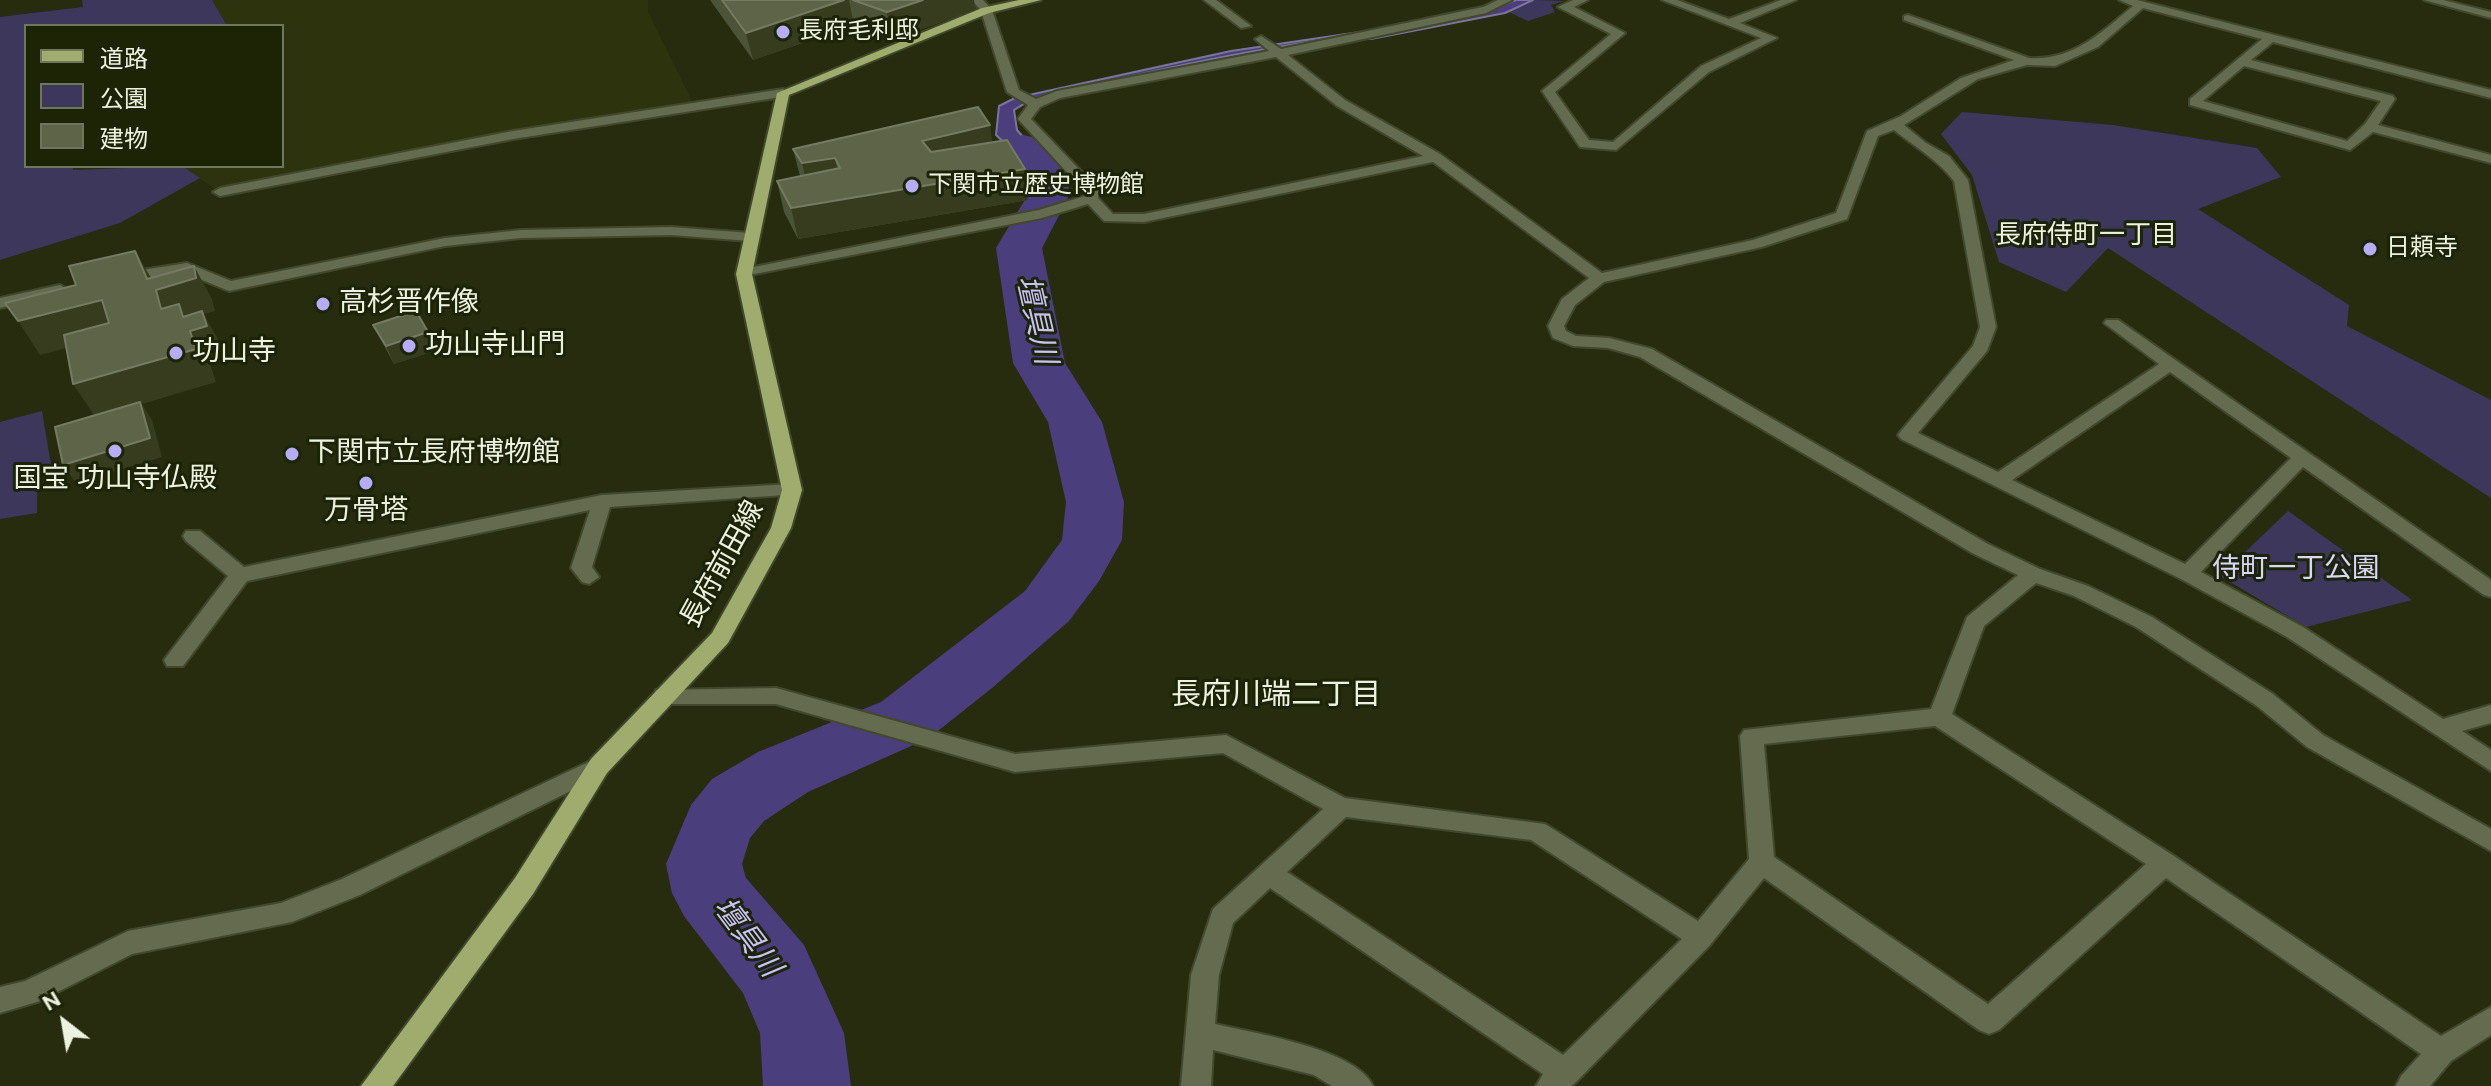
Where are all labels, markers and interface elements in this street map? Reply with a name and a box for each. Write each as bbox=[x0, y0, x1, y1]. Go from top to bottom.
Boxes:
place label: 長府毛利邸 bbox=[799, 18, 919, 46]
marker: 長府毛利邸 bbox=[774, 23, 792, 41]
legend bbox=[24, 24, 284, 168]
text: 道路 bbox=[100, 43, 148, 74]
text: 公園 bbox=[100, 83, 148, 114]
text: 建物 bbox=[100, 123, 148, 154]
place label: 下関市立歴史博物館 bbox=[928, 172, 1144, 200]
marker: 下関市立歴史博物館 bbox=[903, 177, 921, 195]
district label: 長府侍町一丁目 bbox=[1995, 220, 2177, 252]
place label: 日頼寺 bbox=[2386, 235, 2458, 263]
marker: 日頼寺 bbox=[2361, 240, 2379, 258]
water label: 壇具川 bbox=[1007, 272, 1063, 368]
place label: 高杉晋作像 bbox=[339, 287, 479, 321]
marker: 高杉晋作像 bbox=[314, 295, 332, 313]
place label: 功山寺山門 bbox=[425, 329, 565, 363]
place label: 功山寺 bbox=[192, 336, 276, 370]
marker: 功山寺山門 bbox=[400, 337, 418, 355]
marker: 功山寺 bbox=[167, 344, 185, 362]
place label: 下関市立長府博物館 bbox=[308, 437, 560, 471]
marker: 国宝 功山寺仏殿 bbox=[106, 442, 124, 460]
marker: 下関市立長府博物館 bbox=[283, 445, 301, 463]
place label: 国宝 功山寺仏殿 bbox=[13, 463, 217, 497]
marker: 万骨塔 bbox=[357, 474, 375, 492]
place label: 万骨塔 bbox=[324, 495, 408, 529]
street label: 長府前田線 bbox=[674, 496, 772, 634]
park label: 侍町一丁公園 bbox=[2212, 553, 2380, 587]
district label: 長府川端二丁目 bbox=[1171, 678, 1381, 714]
water label: 壇具川 bbox=[705, 891, 787, 985]
north arrow bbox=[24, 982, 104, 1062]
text: N bbox=[37, 984, 66, 1018]

